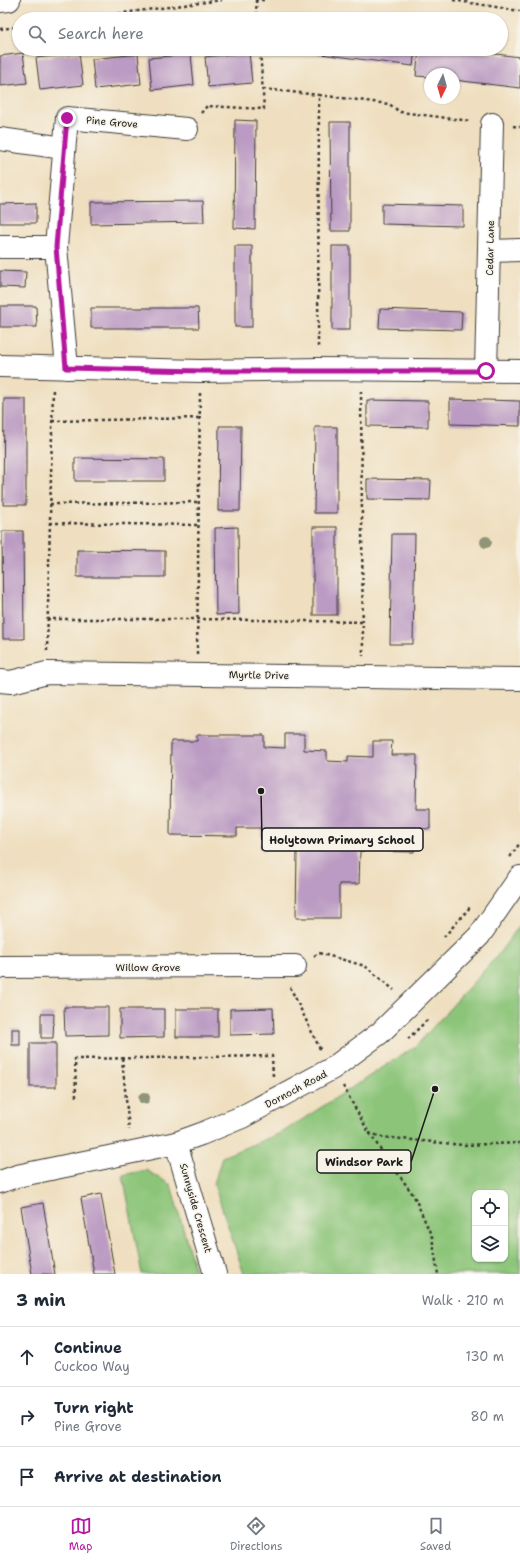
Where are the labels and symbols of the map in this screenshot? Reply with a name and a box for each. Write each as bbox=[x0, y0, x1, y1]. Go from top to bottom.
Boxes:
north arrow bbox=[424, 68, 460, 104]
route end bbox=[58, 109, 76, 127]
street label: Pine Grove bbox=[85, 113, 139, 131]
street label: Cedar Lane bbox=[483, 220, 497, 276]
route start bbox=[477, 362, 495, 380]
street label: Myrtle Drive bbox=[229, 668, 290, 682]
callout: Holytown Primary School bbox=[262, 828, 423, 851]
text: Holytown Primary School bbox=[269, 833, 415, 848]
street label: Willow Grove bbox=[116, 961, 181, 974]
street label: Dornoch Road bbox=[263, 1067, 330, 1111]
callout: Windsor Park bbox=[317, 1150, 411, 1173]
text: Windsor Park bbox=[325, 1155, 403, 1170]
street label: Sunnyside Crescent bbox=[177, 1162, 215, 1254]

